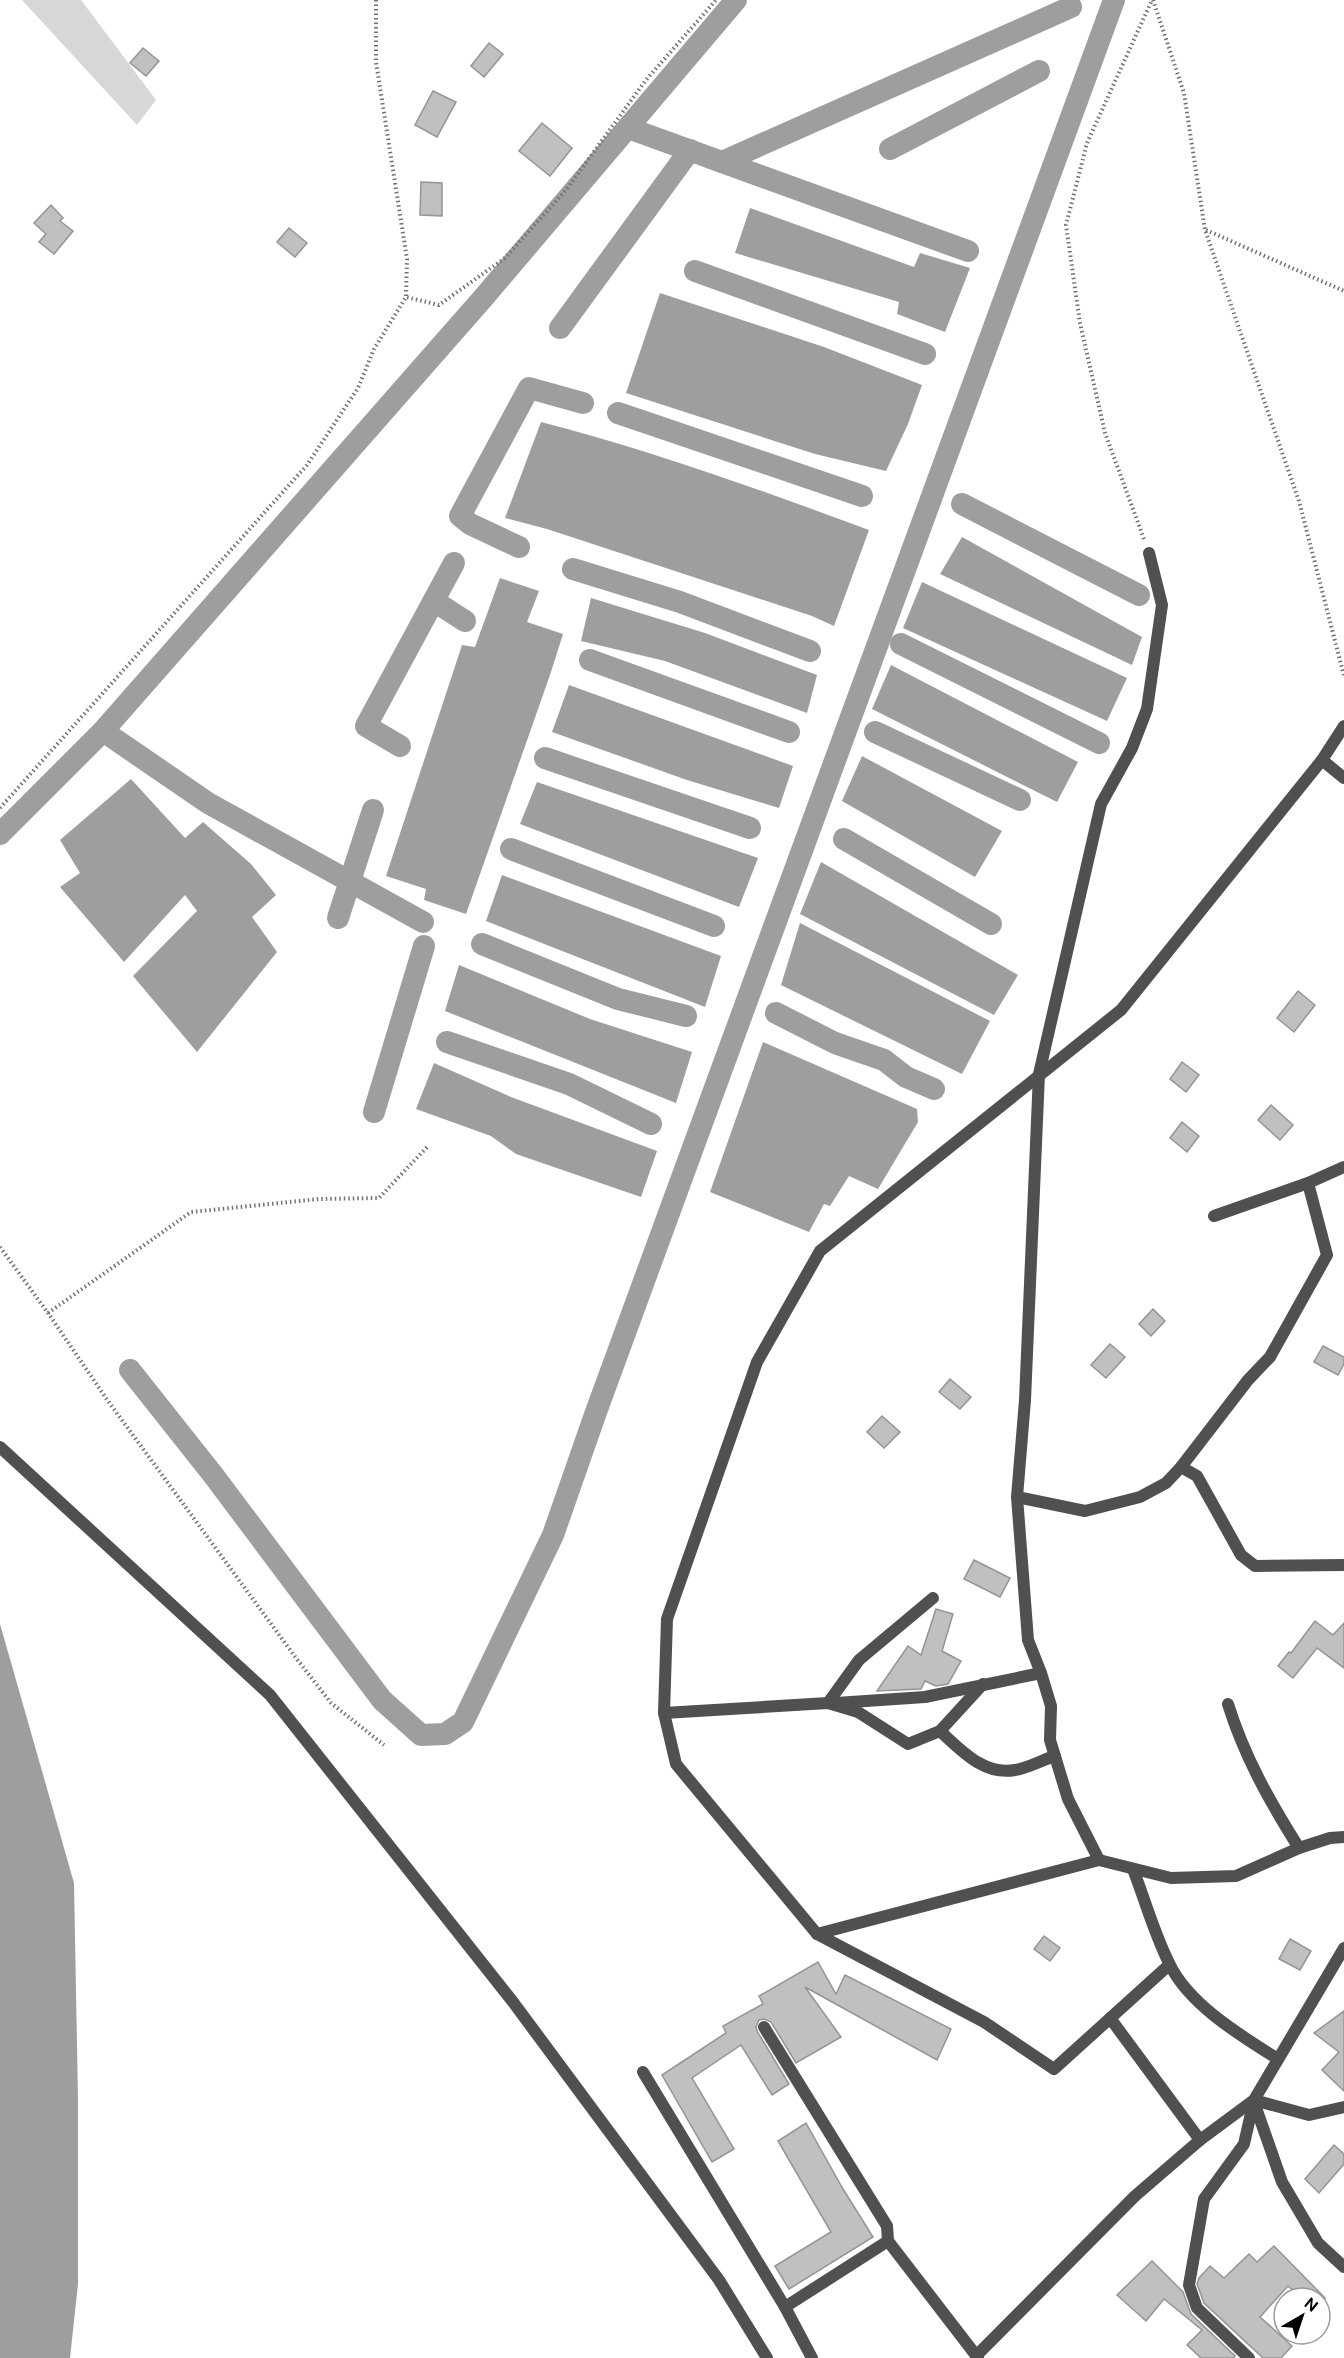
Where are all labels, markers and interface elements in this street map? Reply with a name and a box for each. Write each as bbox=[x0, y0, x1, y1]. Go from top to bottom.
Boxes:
north arrow bbox=[1272, 2286, 1332, 2346]
text: N bbox=[1300, 2293, 1322, 2317]

